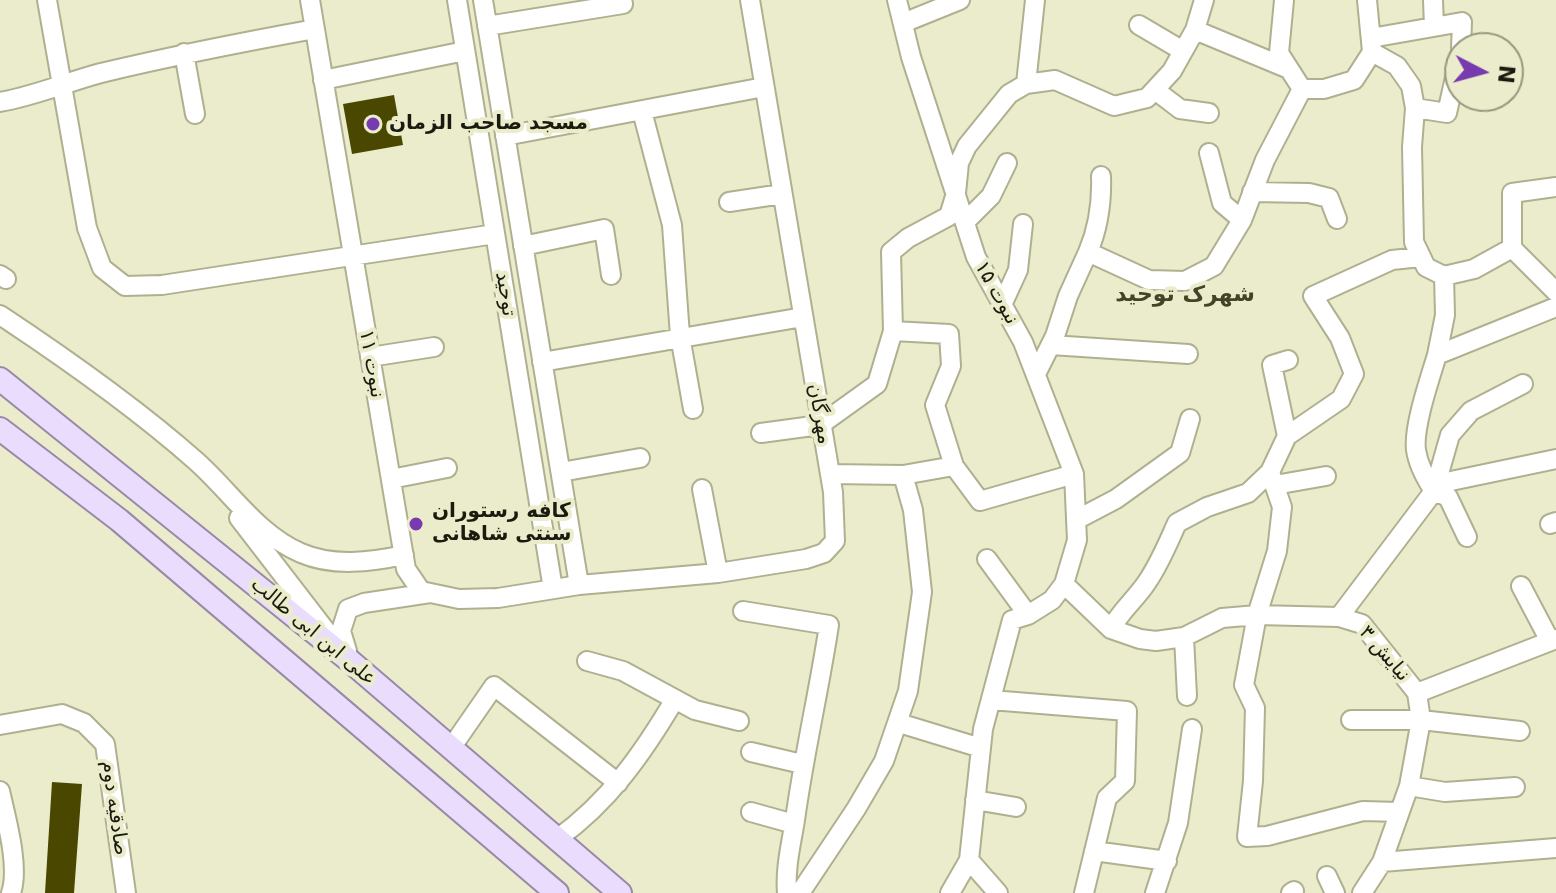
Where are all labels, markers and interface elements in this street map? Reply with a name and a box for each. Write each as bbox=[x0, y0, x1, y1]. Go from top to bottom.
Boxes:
north arrow bbox=[1444, 32, 1524, 112]
text: N bbox=[1493, 64, 1520, 85]
place label: مسجد صاحب الزمان bbox=[389, 112, 588, 136]
marker: مسجد صاحب الزمان bbox=[364, 115, 382, 133]
street label: نبوت ۱۵ bbox=[969, 257, 1023, 329]
street label: توحید bbox=[490, 270, 520, 318]
district label: شهرک توحید bbox=[1115, 282, 1255, 308]
street label: نبوت ۱۱ bbox=[353, 328, 389, 400]
street label: مهرگان bbox=[802, 382, 836, 446]
place label: کافه رستوران سنتی شاهانی bbox=[432, 500, 571, 547]
marker: کافه رستوران سنتی شاهانی bbox=[407, 515, 425, 533]
street label: علی ابن ابی طالب bbox=[245, 573, 381, 691]
street label: نیایش ۳ bbox=[1353, 621, 1415, 687]
street label: صادقیه دوم bbox=[95, 759, 133, 857]

